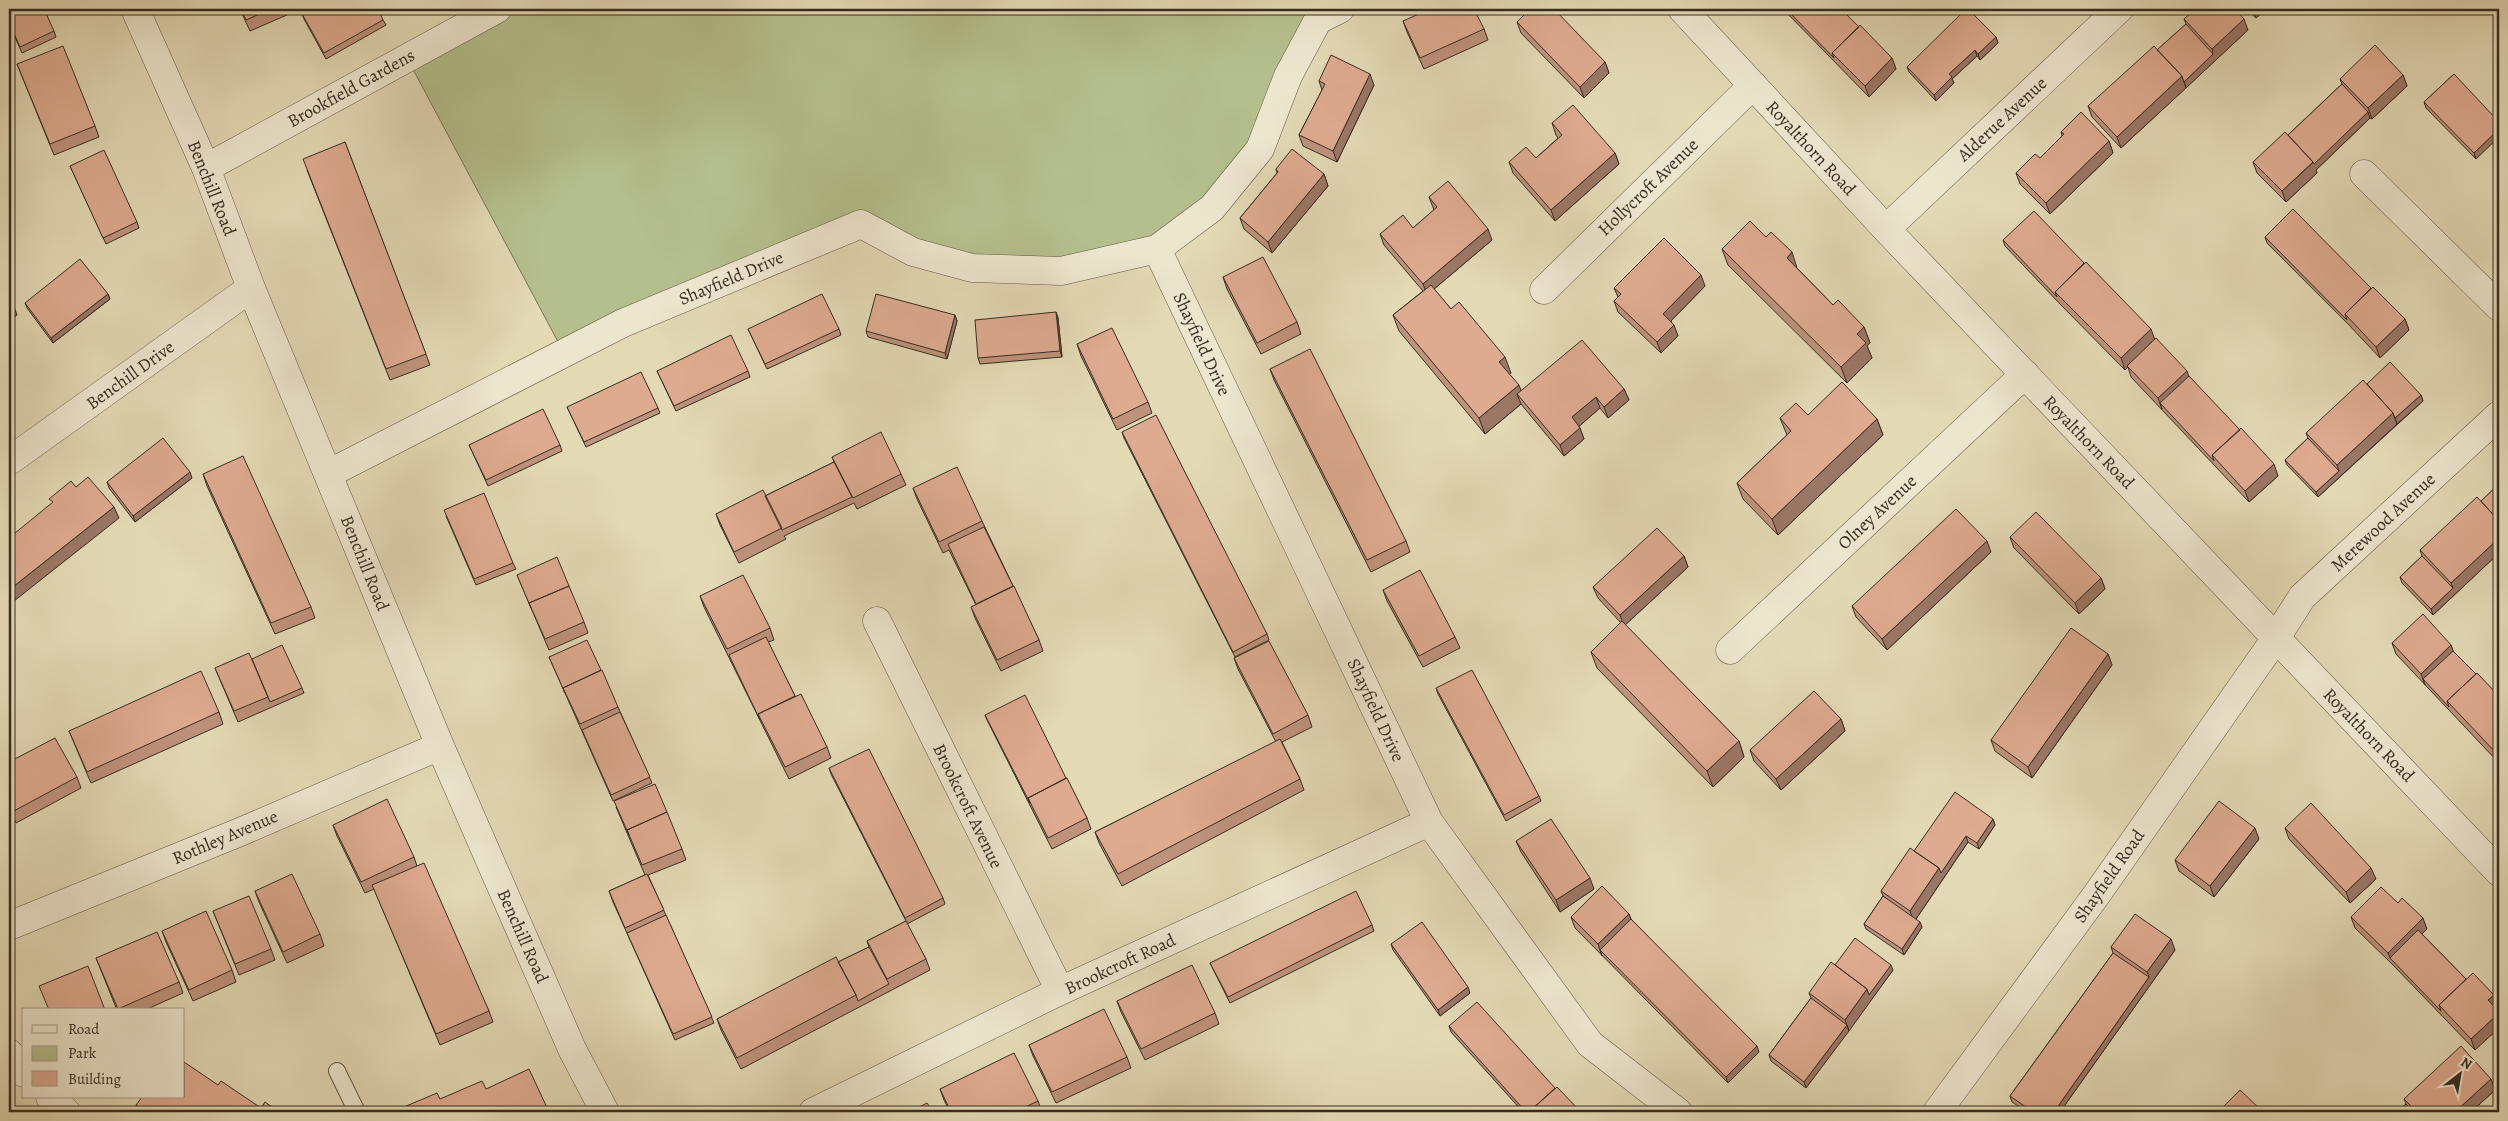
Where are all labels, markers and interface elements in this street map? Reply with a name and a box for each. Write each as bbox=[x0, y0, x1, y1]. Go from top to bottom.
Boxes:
street label: Brookfield Gardens bbox=[283, 43, 419, 133]
street label: Alderue Avenue bbox=[1951, 71, 2052, 167]
street label: Royalthorn Road bbox=[1761, 95, 1862, 201]
street label: Hollycroft Avenue bbox=[1593, 133, 1703, 241]
street label: Benchill Road bbox=[182, 137, 242, 239]
street label: Shayfield Drive bbox=[675, 245, 787, 311]
street label: Shayfield Drive bbox=[1168, 288, 1236, 400]
street label: Benchill Drive bbox=[81, 335, 179, 415]
street label: Royalthorn Road bbox=[2038, 390, 2140, 494]
street label: Merewood Avenue bbox=[2325, 467, 2441, 577]
street label: Olney Avenue bbox=[1832, 469, 1922, 555]
street label: Benchill Road bbox=[335, 512, 395, 614]
street label: Shayfield Drive bbox=[1342, 654, 1410, 766]
street label: Royalthorn Road bbox=[2318, 683, 2420, 787]
street label: Brookcroft Avenue bbox=[927, 740, 1009, 872]
street label: Rothley Avenue bbox=[168, 804, 282, 870]
street label: Shayfield Road bbox=[2068, 824, 2150, 927]
street label: Benchill Road bbox=[492, 885, 555, 987]
street label: Brookcroft Road bbox=[1061, 928, 1180, 1000]
legend bbox=[22, 1008, 185, 1098]
text: Road bbox=[68, 1019, 100, 1039]
text: Park bbox=[68, 1043, 97, 1063]
north arrow bbox=[2436, 1048, 2486, 1098]
text: N bbox=[2457, 1053, 2476, 1074]
text: Building bbox=[68, 1069, 121, 1089]

